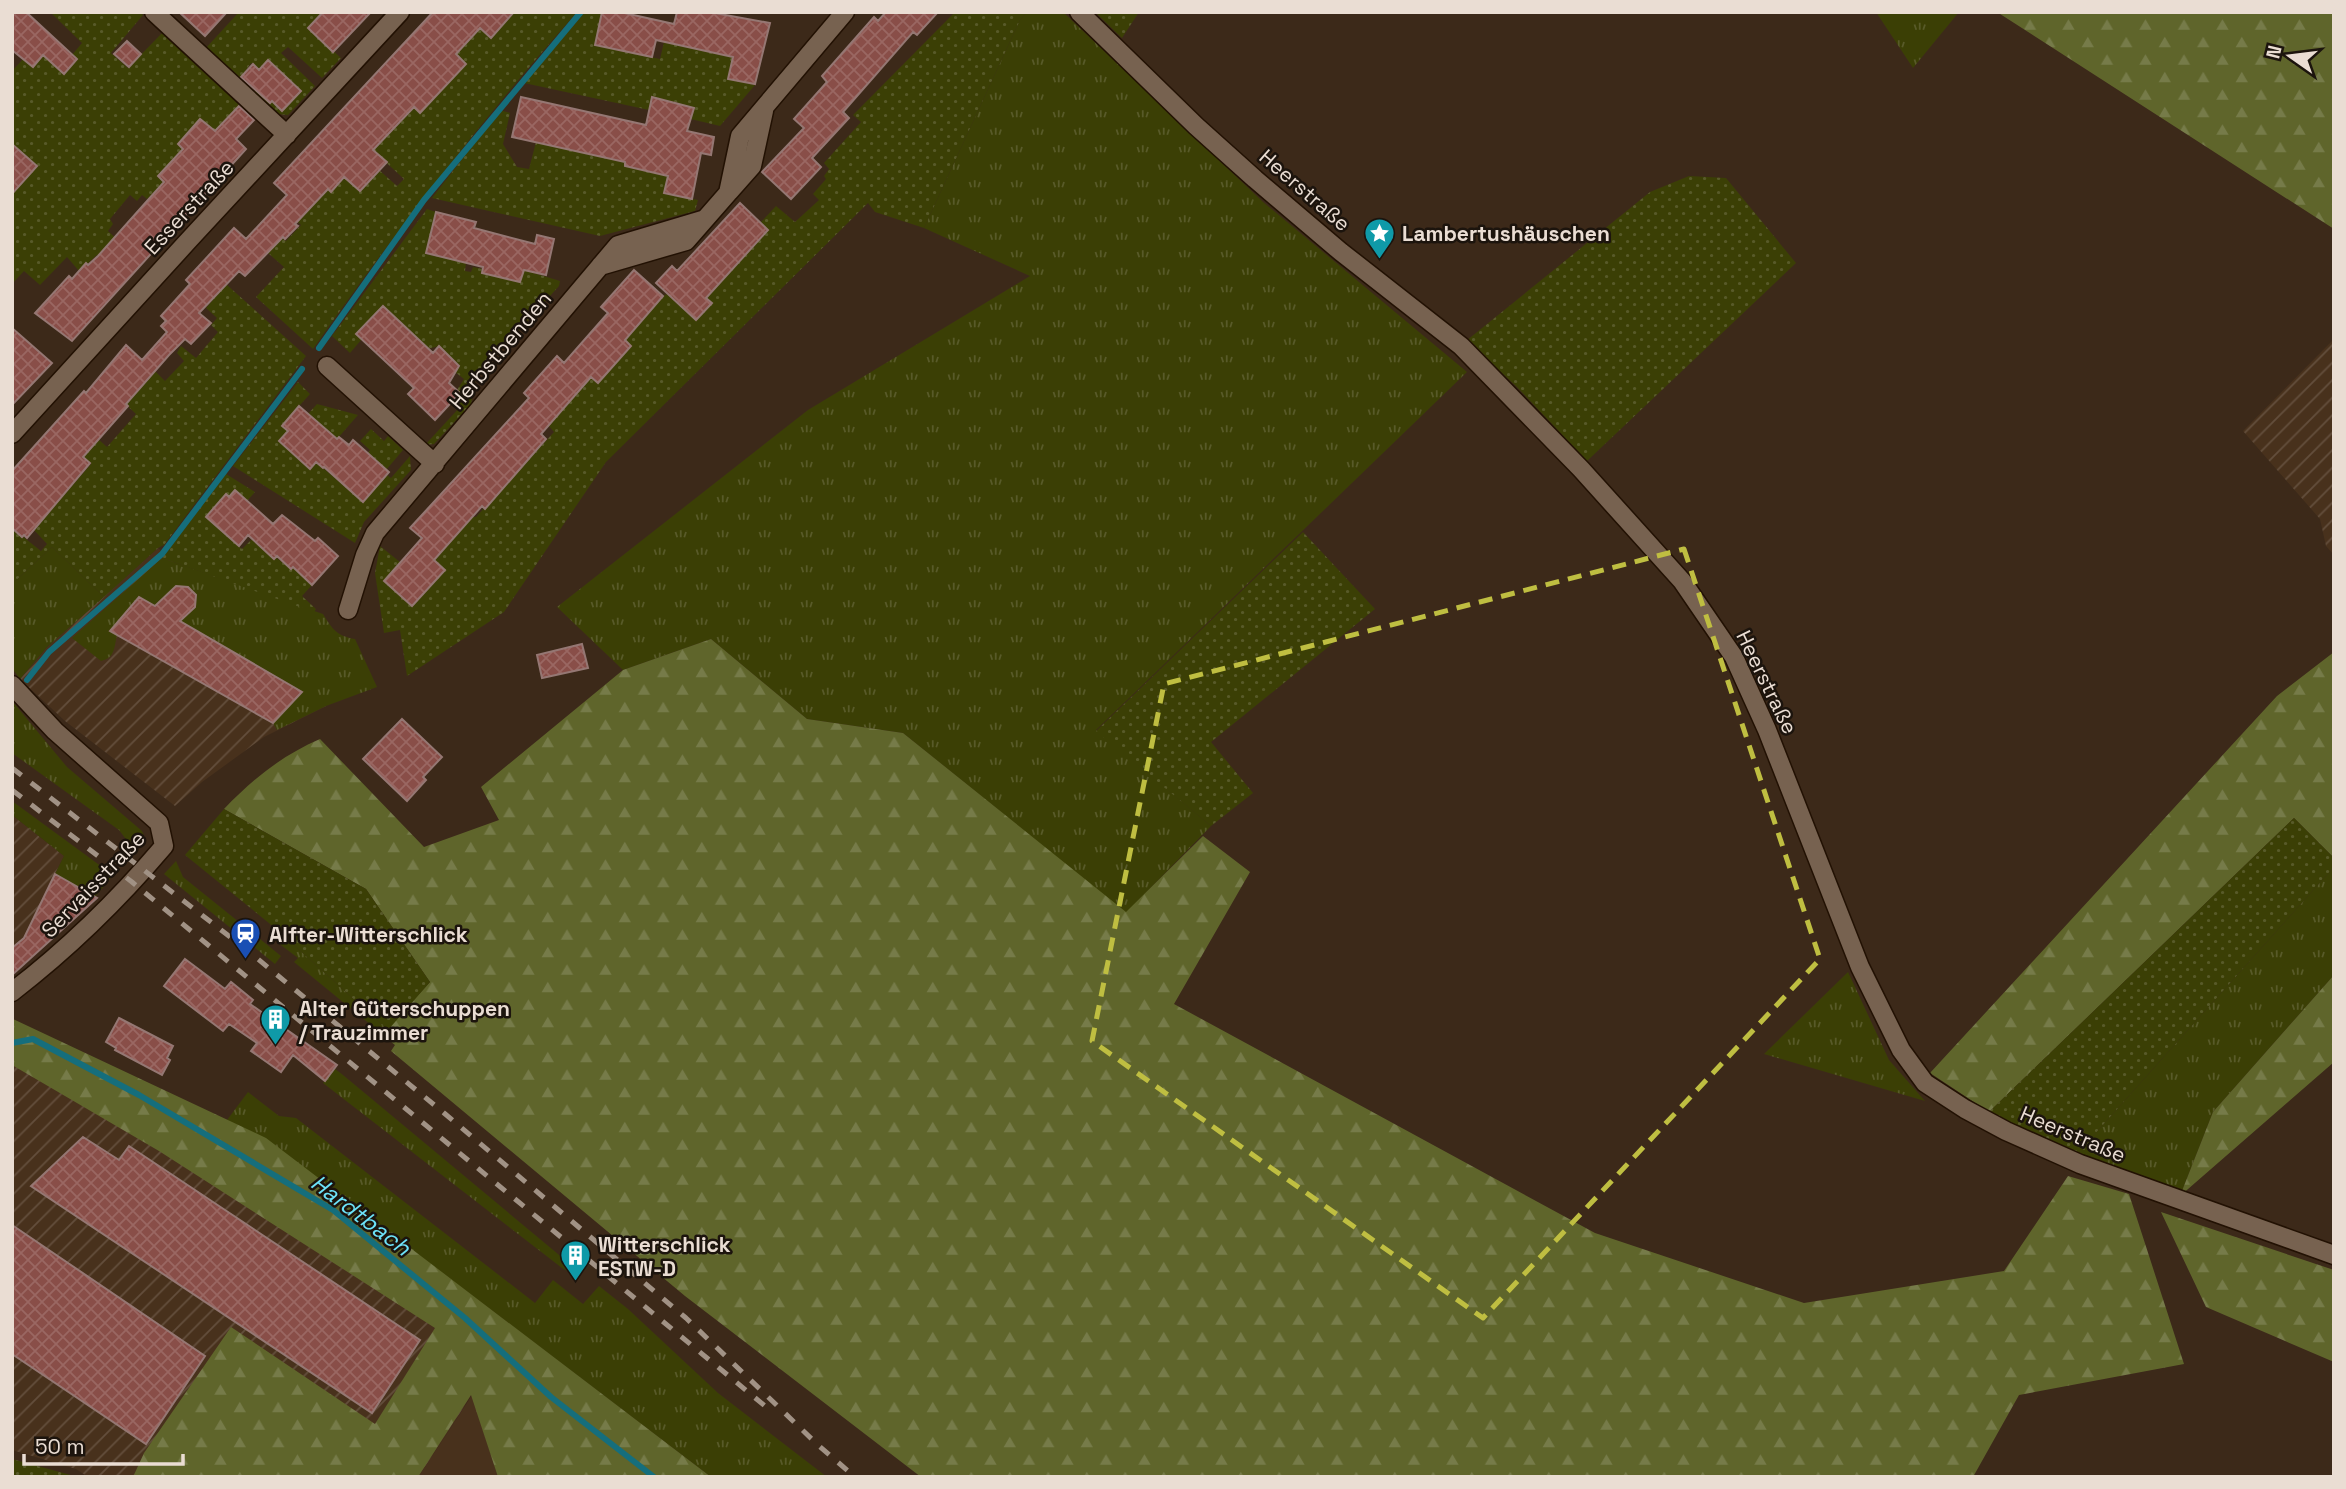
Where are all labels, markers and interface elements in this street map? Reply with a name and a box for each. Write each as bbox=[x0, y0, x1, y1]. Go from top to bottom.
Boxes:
north arrow bbox=[2255, 21, 2325, 91]
text: N bbox=[2260, 43, 2288, 61]
street label: Heerstraße bbox=[1254, 143, 1356, 237]
street label: Esserstraße bbox=[138, 154, 240, 260]
place icon: Lambertushäuschen bbox=[1362, 216, 1396, 260]
place label: Lambertushäuschen bbox=[1402, 220, 1610, 247]
street label: Herbstbenden bbox=[443, 285, 557, 415]
street label: Heerstraße bbox=[1730, 626, 1804, 738]
street label: Servaisstraße bbox=[35, 825, 151, 943]
station icon: Alfter-Witterschlick bbox=[229, 917, 263, 961]
place label: Alfter-Witterschlick bbox=[269, 921, 468, 948]
place label: Alter Güterschuppen / Trauzimmer bbox=[298, 995, 510, 1046]
building icon: Alter Güterschuppen / Trauzimmer bbox=[259, 1003, 293, 1047]
street label: Heerstraße bbox=[2016, 1100, 2130, 1168]
water label: Hardtbach bbox=[305, 1168, 418, 1263]
place label: Witterschlick ESTW-D bbox=[598, 1231, 731, 1282]
building icon: Witterschlick ESTW-D bbox=[558, 1239, 592, 1283]
scale bar bbox=[24, 1422, 184, 1466]
text: 50 m bbox=[35, 1433, 85, 1460]

